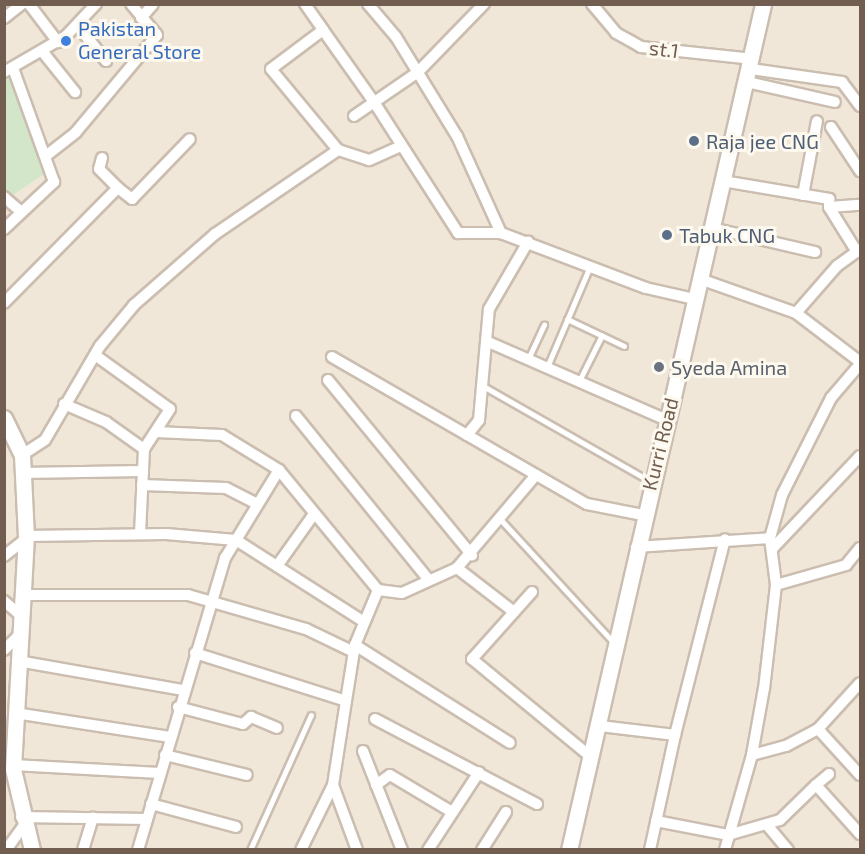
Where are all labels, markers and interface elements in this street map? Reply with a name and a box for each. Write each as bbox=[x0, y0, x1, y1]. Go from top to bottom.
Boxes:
place label: Pakistan General Store bbox=[78, 17, 202, 64]
marker: Pakistan General Store bbox=[59, 34, 73, 48]
street label: st.1 bbox=[648, 35, 680, 63]
place label: Raja jee CNG bbox=[706, 129, 819, 153]
marker: Raja jee CNG bbox=[687, 134, 701, 148]
place label: Tabuk CNG bbox=[679, 223, 775, 247]
marker: Tabuk CNG bbox=[660, 228, 674, 242]
place label: Syeda Amina bbox=[671, 355, 788, 379]
marker: Syeda Amina bbox=[652, 360, 666, 374]
street label: Kurri Road bbox=[637, 395, 683, 493]

